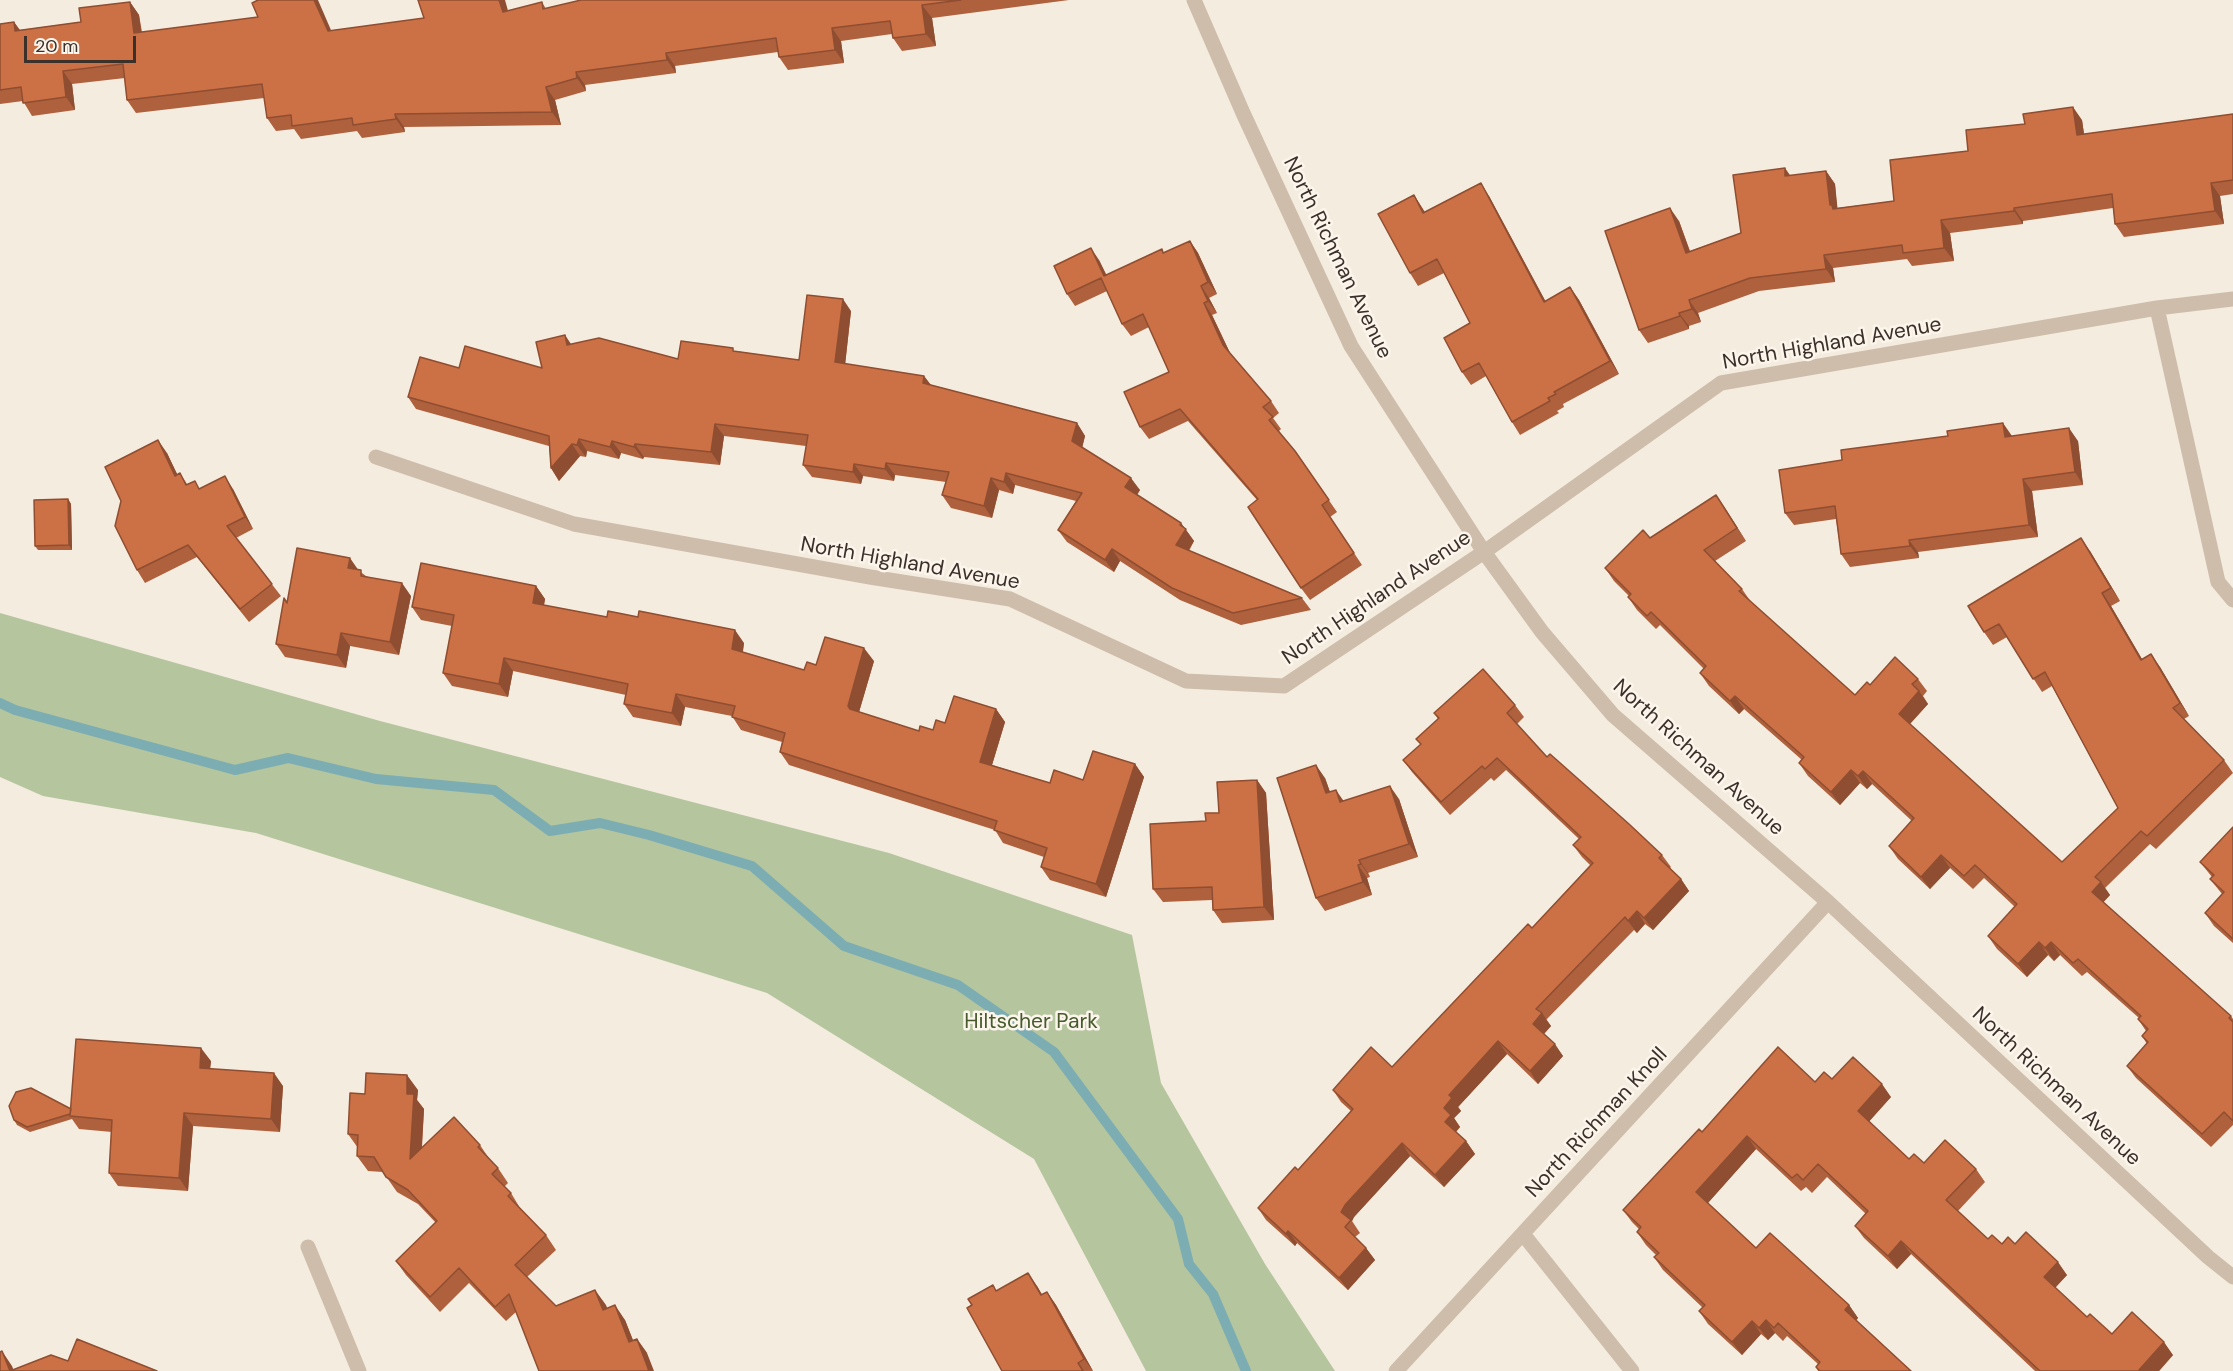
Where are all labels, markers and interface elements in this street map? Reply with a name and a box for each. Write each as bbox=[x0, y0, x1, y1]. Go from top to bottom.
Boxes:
scale bar bbox=[27, 24, 140, 62]
text: 20 m bbox=[35, 34, 78, 58]
street label: North Richman Avenue bbox=[1277, 153, 1397, 363]
street label: North Highland Avenue bbox=[1720, 312, 1944, 376]
street label: North Highland Avenue bbox=[1278, 525, 1476, 671]
street label: North Highland Avenue bbox=[798, 532, 1022, 596]
street label: North Richman Avenue bbox=[1607, 675, 1789, 841]
street label: North Richman Avenue bbox=[1966, 1002, 2146, 1172]
park label: Hiltscher Park bbox=[964, 1009, 1098, 1035]
street label: North Richman Knoll bbox=[1521, 1043, 1673, 1203]

